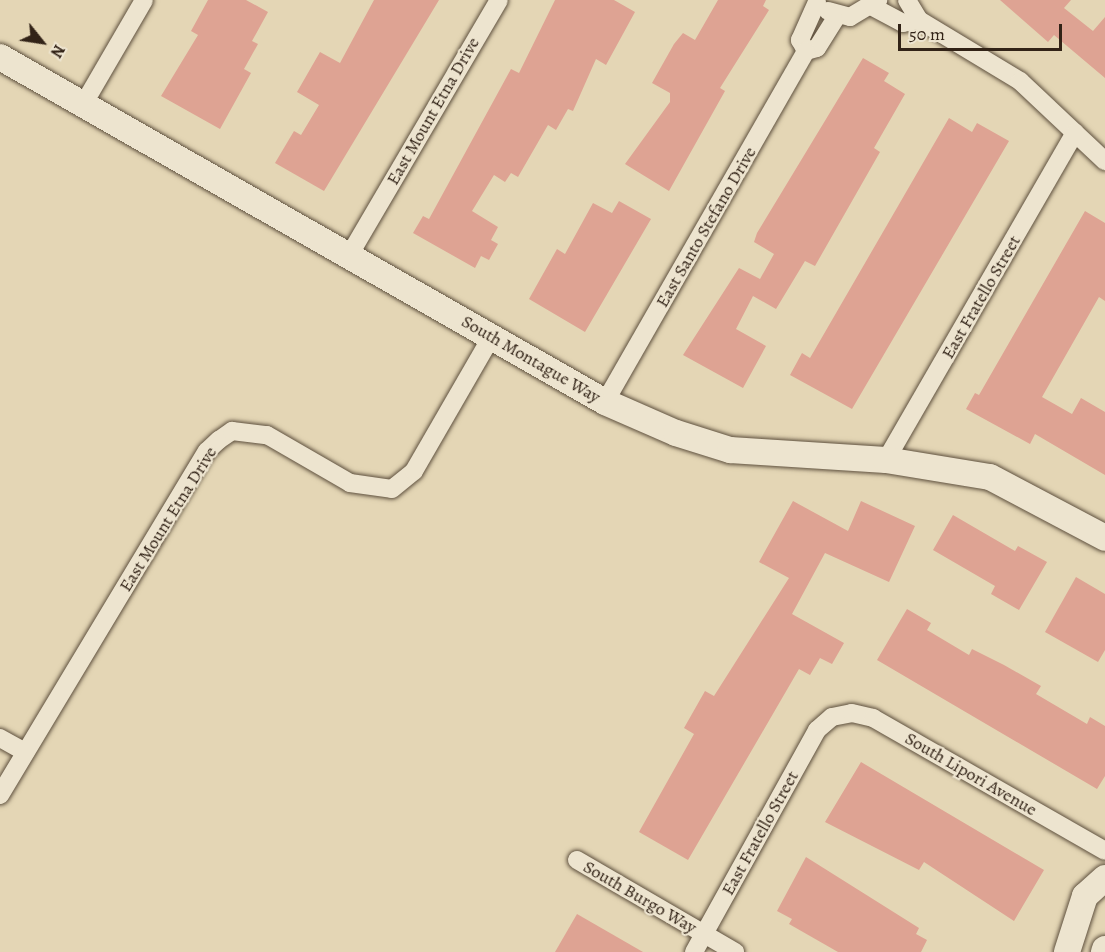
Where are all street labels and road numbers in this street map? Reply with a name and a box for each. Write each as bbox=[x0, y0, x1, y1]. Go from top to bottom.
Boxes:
street label: East Mount Etna Drive bbox=[382, 33, 484, 189]
street label: East Santo Stefano Drive bbox=[651, 143, 761, 311]
street label: East Fratello Street bbox=[937, 231, 1025, 363]
street label: South Montague Way bbox=[458, 310, 604, 408]
street label: East Mount Etna Drive bbox=[115, 442, 221, 596]
street label: South Lipori Avenue bbox=[901, 727, 1041, 821]
street label: East Fratello Street bbox=[717, 767, 803, 899]
street label: South Burgo Way bbox=[579, 856, 701, 938]

